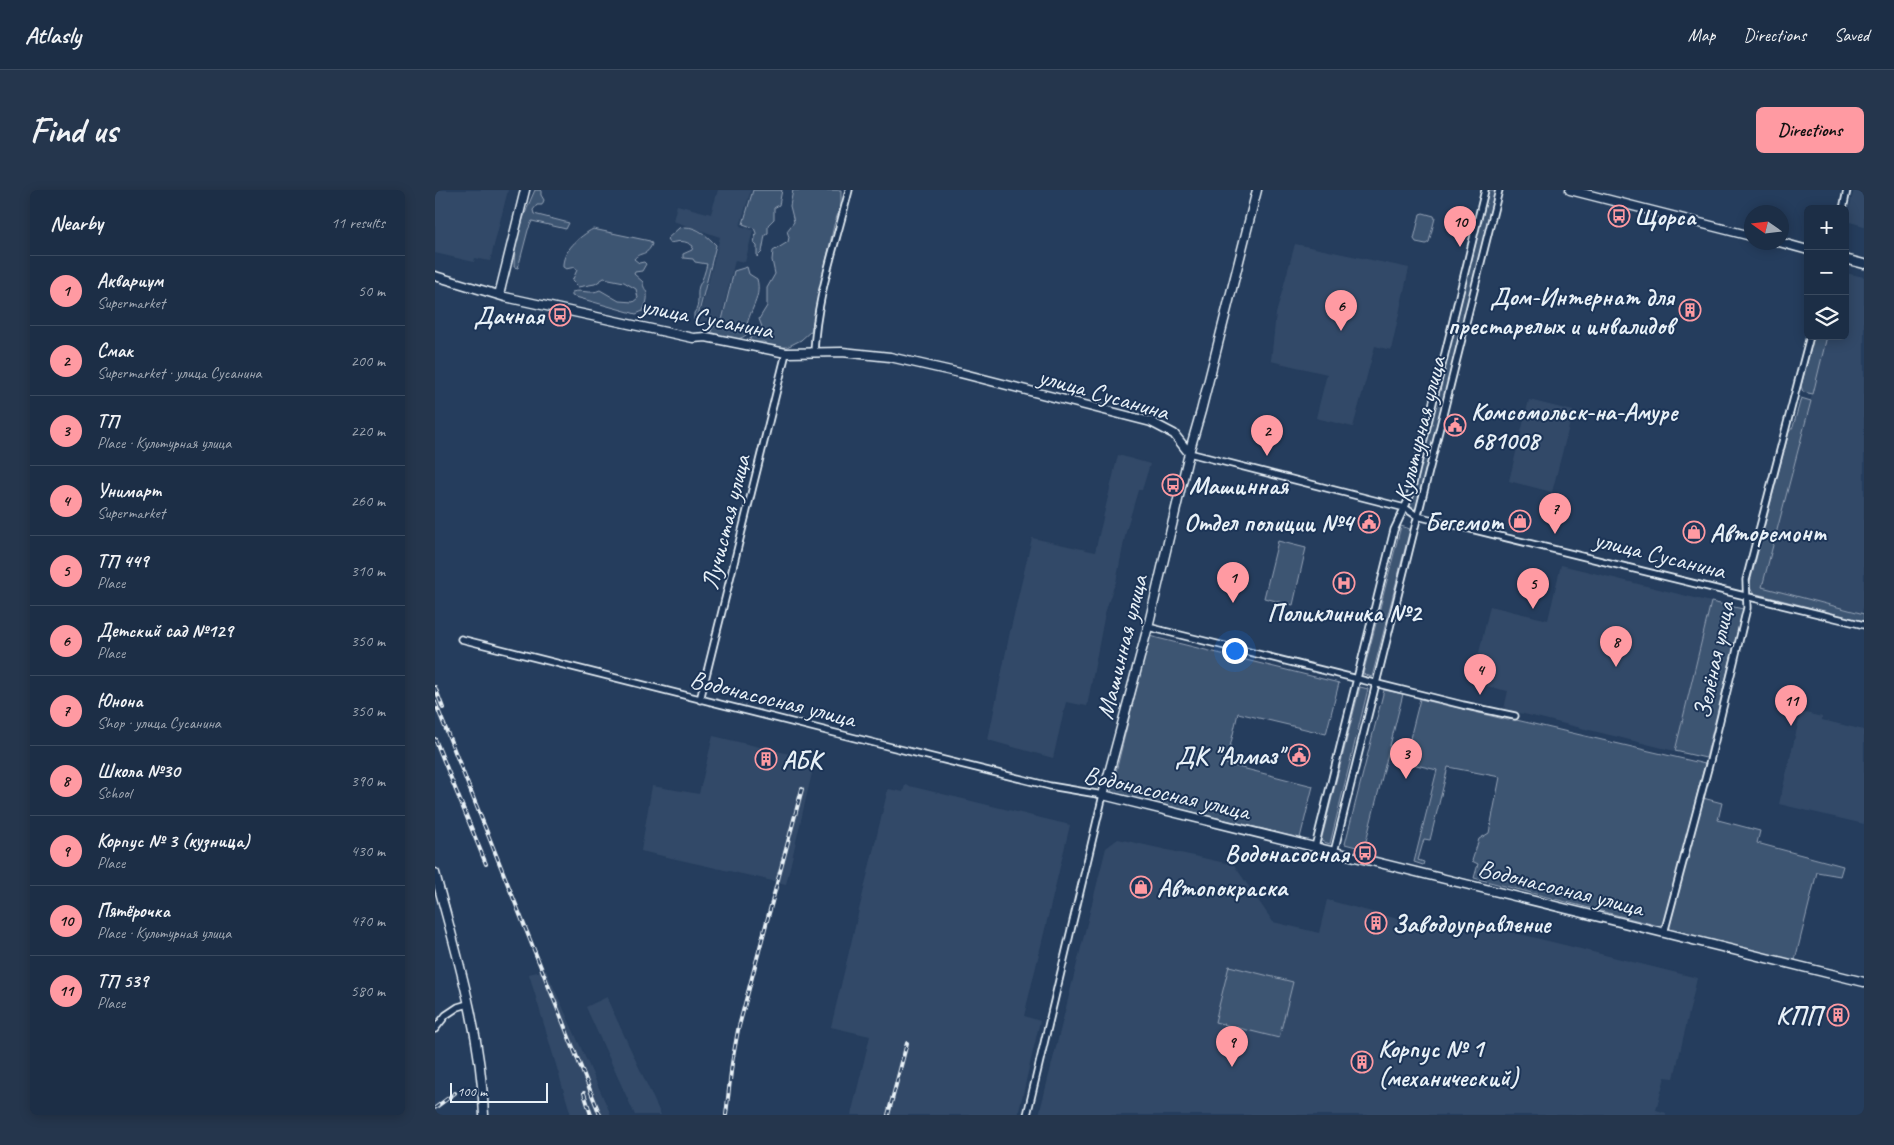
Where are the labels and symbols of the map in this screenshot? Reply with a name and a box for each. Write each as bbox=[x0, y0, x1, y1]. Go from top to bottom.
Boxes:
place label: Щорса bbox=[1635, 201, 1697, 233]
bus stop icon: Щорса bbox=[1607, 204, 1631, 228]
north arrow bbox=[1744, 205, 1789, 250]
pin: 10 bbox=[1444, 206, 1476, 247]
place label: Дом-Интернат для престарелых и инвалидов bbox=[1447, 281, 1678, 342]
street label: улица Сусанина bbox=[636, 289, 778, 347]
pin: 6 bbox=[1325, 290, 1357, 331]
building icon: Дом-Интернат для престарелых и инвалидов bbox=[1678, 298, 1702, 322]
place label: Дачная bbox=[474, 300, 546, 332]
bus stop icon: Дачная bbox=[548, 303, 572, 327]
street label: Культурная улица bbox=[1386, 351, 1454, 505]
street label: улица Сусанина bbox=[1033, 360, 1175, 428]
place label: Комсомольск-на-Амуре 681008 bbox=[1471, 396, 1680, 457]
public building icon: Комсомольск-на-Амуре 681008 bbox=[1443, 413, 1467, 437]
pin: 2 bbox=[1251, 415, 1283, 456]
street label: Лучистая улица bbox=[694, 449, 759, 593]
place label: Машинная bbox=[1189, 470, 1290, 502]
bus stop icon: Машинная bbox=[1161, 473, 1185, 497]
pin: 7 bbox=[1539, 493, 1571, 534]
place label: Бегемот bbox=[1425, 506, 1505, 538]
place label: Отдел полиции №4 bbox=[1184, 507, 1356, 539]
shop icon: Бегемот bbox=[1508, 509, 1532, 533]
public building icon: Отдел полиции №4 bbox=[1357, 510, 1381, 534]
place label: Авторемонт bbox=[1710, 517, 1827, 549]
shop icon: Авторемонт bbox=[1682, 520, 1706, 544]
street label: улица Сусанина bbox=[1589, 523, 1731, 587]
pin: 1 bbox=[1217, 562, 1249, 603]
pin: 5 bbox=[1517, 568, 1549, 609]
street label: Машинная улица bbox=[1089, 570, 1156, 723]
hospital icon: Поликлиника №2 bbox=[1332, 571, 1356, 595]
place label: Поликлиника №2 bbox=[1267, 597, 1423, 629]
street label: Зелёная улица bbox=[1686, 597, 1742, 722]
pin: 8 bbox=[1600, 626, 1632, 667]
your location bbox=[1222, 638, 1248, 664]
pin: 4 bbox=[1464, 654, 1496, 695]
street label: Водонасосная улица bbox=[687, 663, 861, 736]
pin: 11 bbox=[1775, 685, 1807, 726]
pin: 3 bbox=[1390, 738, 1422, 779]
place label: ДК "Алмаз" bbox=[1175, 740, 1288, 772]
public building icon: ДК "Алмаз" bbox=[1287, 743, 1311, 767]
place label: АБК bbox=[782, 744, 825, 776]
building icon: АБК bbox=[754, 747, 778, 771]
street label: Водонасосная улица bbox=[1081, 758, 1256, 828]
place label: Водонасосная bbox=[1225, 838, 1351, 870]
bus stop icon: Водонасосная bbox=[1353, 841, 1377, 865]
street label: Водонасосная улица bbox=[1475, 852, 1649, 925]
place label: Автопокраска bbox=[1157, 872, 1289, 904]
shop icon: Автопокраска bbox=[1129, 875, 1153, 899]
place label: Заводоуправление bbox=[1392, 908, 1552, 940]
building icon: Заводоуправление bbox=[1364, 911, 1388, 935]
place label: КПП bbox=[1776, 1000, 1826, 1032]
building icon: КПП bbox=[1826, 1003, 1850, 1027]
pin: 9 bbox=[1216, 1026, 1248, 1067]
place label: Корпус № 1 (механический) bbox=[1378, 1033, 1520, 1094]
building icon: Корпус № 1 (механический) bbox=[1350, 1050, 1374, 1074]
scale bar bbox=[450, 1080, 547, 1103]

